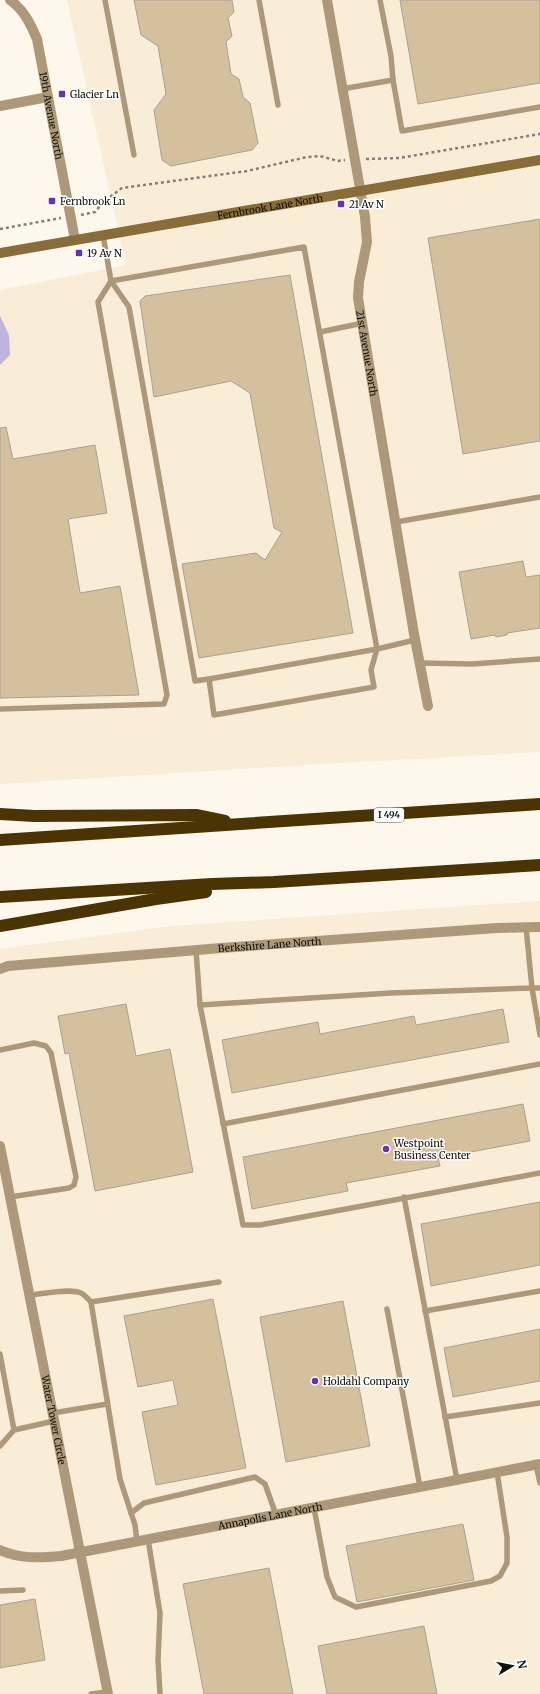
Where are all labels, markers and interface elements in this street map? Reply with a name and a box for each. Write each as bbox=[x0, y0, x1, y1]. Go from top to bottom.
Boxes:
street label: 19th Avenue North bbox=[36, 71, 66, 161]
place label: Glacier Ln bbox=[70, 88, 119, 101]
marker: Glacier Ln bbox=[57, 89, 67, 99]
street label: Fernbrook Lane North bbox=[216, 191, 324, 223]
place label: Fernbrook Ln bbox=[60, 195, 126, 208]
marker: Fernbrook Ln bbox=[47, 196, 57, 206]
place label: 21 Av N bbox=[349, 198, 384, 211]
marker: 21 Av N bbox=[336, 199, 346, 209]
place label: 19 Av N bbox=[87, 247, 122, 260]
marker: 19 Av N bbox=[74, 248, 84, 258]
street label: 21st Avenue North bbox=[353, 309, 380, 398]
road number: I 494 bbox=[374, 808, 404, 822]
street label: Berkshire Lane North bbox=[217, 935, 322, 955]
place label: Westpoint Business Center bbox=[393, 1137, 471, 1162]
marker: Westpoint Business Center bbox=[381, 1144, 391, 1154]
street label: Water Tower Circle bbox=[38, 1373, 69, 1466]
place label: Holdahl Company bbox=[323, 1375, 409, 1388]
marker: Holdahl Company bbox=[310, 1376, 320, 1386]
street label: Annapolis Lane North bbox=[216, 1500, 324, 1533]
north arrow bbox=[492, 1646, 532, 1686]
text: N bbox=[514, 1659, 530, 1670]

